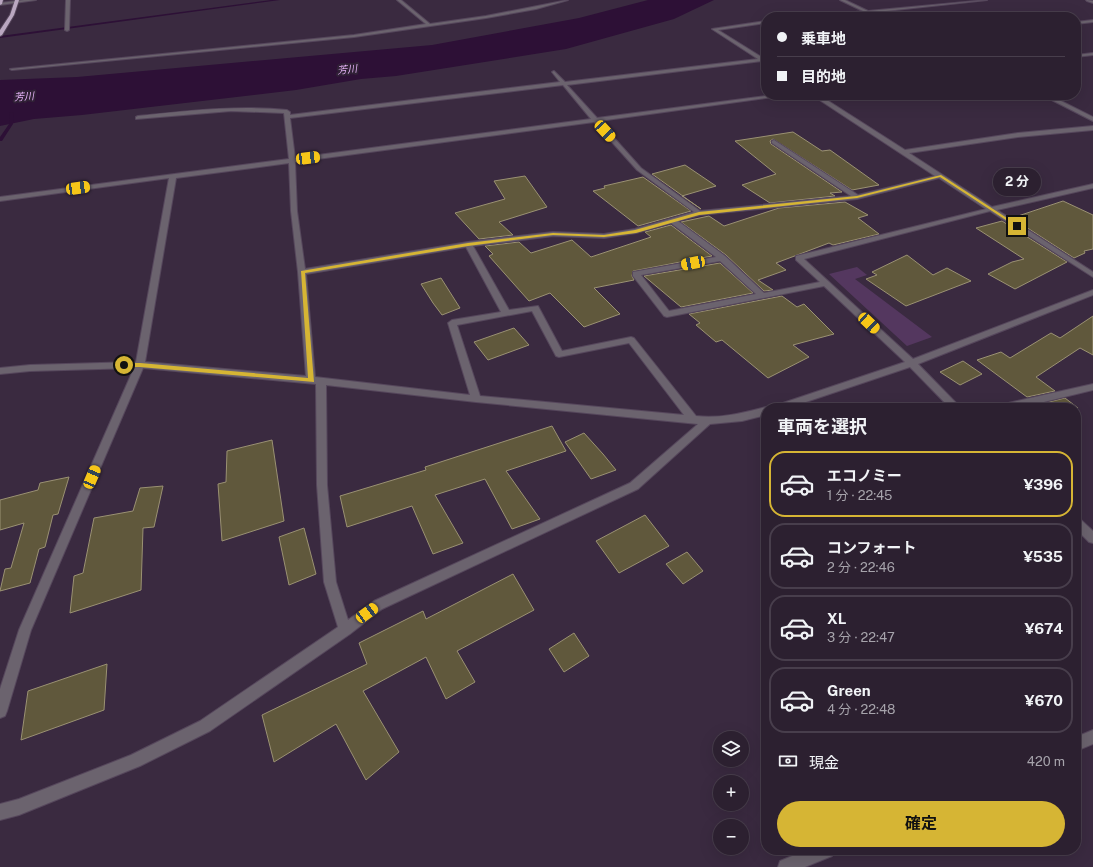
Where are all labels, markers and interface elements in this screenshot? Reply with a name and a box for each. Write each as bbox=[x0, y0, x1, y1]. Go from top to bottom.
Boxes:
text: 乗車地 bbox=[801, 30, 846, 47]
water label: 芳川 bbox=[336, 62, 359, 76]
text: 目的地 bbox=[801, 68, 846, 85]
water label: 芳川 bbox=[14, 89, 35, 103]
car bbox=[592, 118, 618, 144]
car bbox=[295, 151, 321, 165]
callout: 2 分 bbox=[993, 168, 1041, 196]
text: 2 分 bbox=[1005, 174, 1029, 189]
car bbox=[65, 180, 91, 196]
route end bbox=[1008, 217, 1026, 235]
car bbox=[680, 255, 706, 271]
car bbox=[856, 310, 882, 336]
route start bbox=[115, 356, 133, 374]
text: 車両を選択 bbox=[777, 416, 867, 437]
car bbox=[82, 464, 102, 490]
icon: car bbox=[779, 466, 815, 502]
text: エコノミー bbox=[827, 467, 902, 484]
text: ¥396 bbox=[1023, 476, 1063, 493]
text: 1 分 · 22:45 bbox=[827, 488, 892, 503]
icon: car bbox=[779, 538, 815, 574]
text: コンフォート bbox=[827, 539, 917, 556]
text: ¥535 bbox=[1023, 548, 1063, 565]
text: 2 分 · 22:46 bbox=[827, 560, 895, 575]
car bbox=[354, 601, 380, 625]
icon: car bbox=[779, 610, 815, 646]
text: XL bbox=[827, 610, 846, 627]
text: ¥674 bbox=[1024, 620, 1063, 637]
text: 3 分 · 22:47 bbox=[827, 630, 895, 645]
icon: car bbox=[779, 682, 815, 718]
text: Green bbox=[827, 682, 871, 699]
text: ¥670 bbox=[1025, 692, 1063, 709]
text: 4 分 · 22:48 bbox=[827, 702, 895, 717]
map controls bbox=[713, 731, 749, 855]
button: layers bbox=[713, 731, 749, 767]
icon: cash bbox=[777, 750, 799, 772]
text: 現金 bbox=[809, 754, 839, 771]
text: 420 m bbox=[1027, 754, 1065, 769]
button: + bbox=[713, 775, 749, 811]
button: 確定 bbox=[777, 801, 1065, 847]
button: − bbox=[713, 819, 749, 855]

